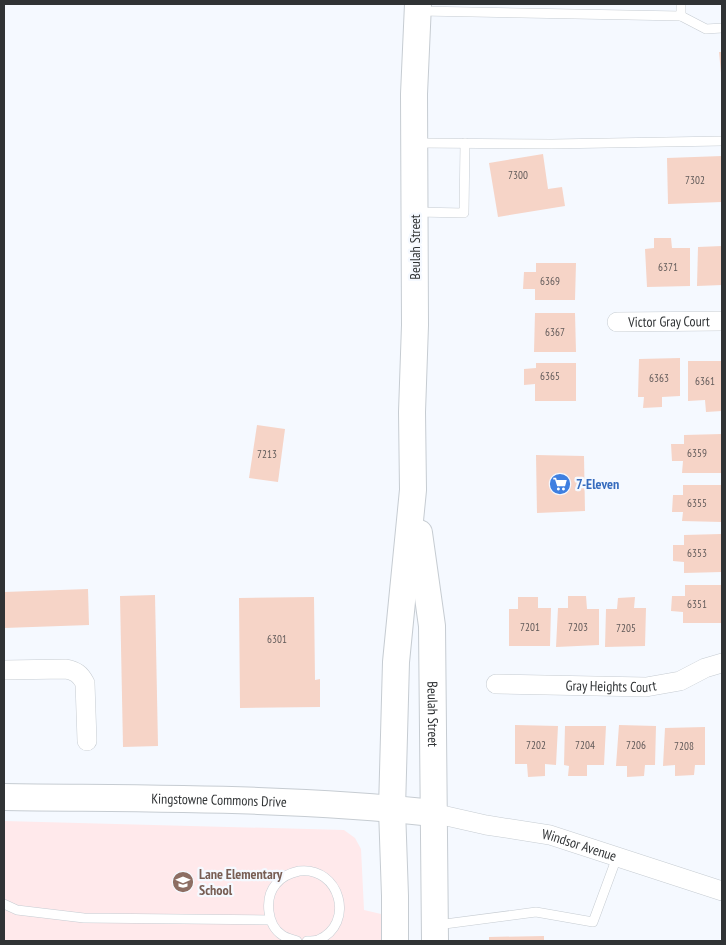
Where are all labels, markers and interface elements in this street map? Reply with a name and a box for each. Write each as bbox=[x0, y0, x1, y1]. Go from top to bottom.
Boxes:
house number: 7300 bbox=[508, 168, 528, 182]
house number: 7302 bbox=[685, 173, 705, 187]
street label: Beulah Street bbox=[406, 214, 424, 280]
house number: 6371 bbox=[658, 260, 678, 274]
house number: 6369 bbox=[540, 274, 560, 288]
street label: Victor Gray Court bbox=[627, 312, 710, 331]
house number: 6367 bbox=[545, 325, 565, 339]
house number: 6365 bbox=[540, 369, 560, 383]
house number: 6363 bbox=[649, 371, 669, 385]
house number: 6361 bbox=[695, 374, 715, 388]
house number: 6359 bbox=[687, 446, 707, 460]
house number: 7213 bbox=[257, 447, 277, 461]
supermarket icon: 7-Eleven bbox=[548, 472, 572, 496]
place label: 7-Eleven bbox=[576, 475, 619, 493]
house number: 6355 bbox=[687, 496, 707, 510]
house number: 6353 bbox=[687, 546, 707, 560]
house number: 6351 bbox=[687, 597, 707, 611]
house number: 7201 bbox=[520, 620, 540, 634]
house number: 7203 bbox=[568, 620, 588, 634]
house number: 7205 bbox=[616, 621, 636, 635]
house number: 6301 bbox=[267, 632, 287, 646]
street label: Gray Heights Court bbox=[566, 676, 658, 696]
street label: Beulah Street bbox=[424, 681, 442, 747]
house number: 7202 bbox=[526, 738, 546, 752]
house number: 7204 bbox=[575, 738, 595, 752]
house number: 7206 bbox=[626, 738, 646, 752]
house number: 7208 bbox=[674, 739, 694, 753]
street label: Kingstowne Commons Drive bbox=[151, 790, 287, 811]
street label: Windsor Avenue bbox=[541, 825, 619, 865]
place label: Lane Elementary School bbox=[199, 865, 283, 899]
school or university icon: Lane Elementary School bbox=[171, 870, 195, 894]

